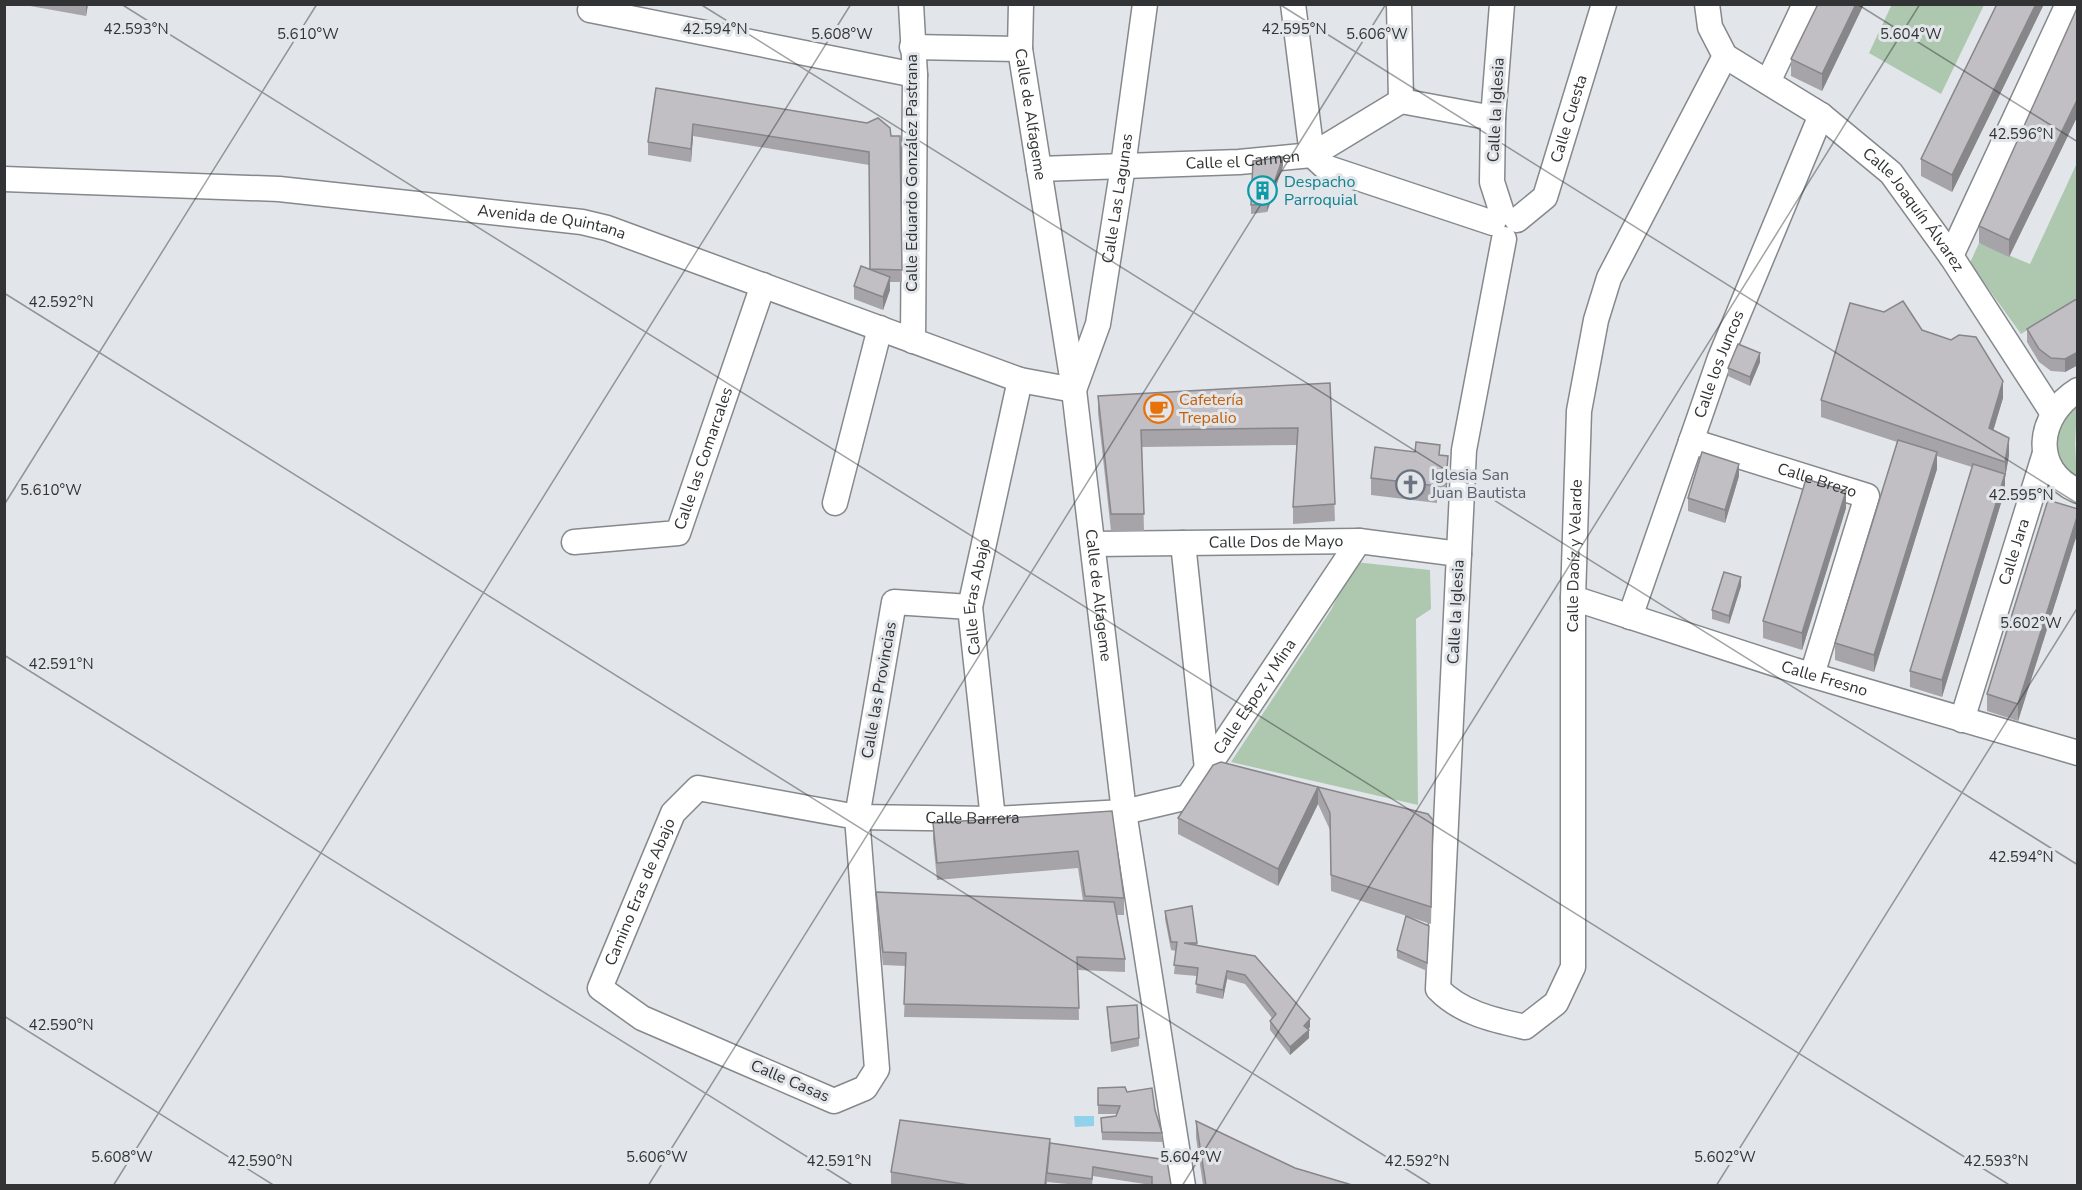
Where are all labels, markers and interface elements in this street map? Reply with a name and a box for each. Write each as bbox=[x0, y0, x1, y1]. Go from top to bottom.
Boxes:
text: 42.593°N bbox=[103, 19, 169, 39]
text: 42.594°N bbox=[682, 19, 748, 39]
text: 42.595°N bbox=[1261, 19, 1327, 39]
text: 5.610°W bbox=[277, 24, 339, 44]
text: 5.608°W bbox=[811, 24, 873, 44]
text: 5.606°W bbox=[1346, 24, 1408, 44]
text: 5.604°W bbox=[1880, 24, 1942, 44]
street label: Calle de Alfageme bbox=[1009, 47, 1052, 182]
street label: Calle Eduardo González Pastrana bbox=[901, 54, 923, 292]
street label: Calle la Iglesia bbox=[1482, 57, 1510, 163]
street label: Calle Cuesta bbox=[1545, 72, 1593, 165]
text: 42.596°N bbox=[1988, 124, 2054, 144]
street label: Calle Las Lagunas bbox=[1097, 132, 1138, 265]
street label: Calle Joaquín Álvarez bbox=[1858, 143, 1969, 276]
street label: Calle el Carmen bbox=[1185, 145, 1301, 175]
place label: Despacho Parroquial bbox=[1284, 171, 1358, 211]
building icon: Despacho Parroquial bbox=[1247, 175, 1279, 207]
street label: Avenida de Quintana bbox=[476, 200, 629, 245]
text: 42.592°N bbox=[28, 292, 94, 312]
street label: Calle los Juncos bbox=[1689, 307, 1750, 421]
street label: Calle las Comarcales bbox=[669, 384, 738, 533]
place label: Cafetería Trepalio bbox=[1179, 389, 1244, 429]
cafe icon: Cafetería Trepalio bbox=[1142, 393, 1174, 425]
street label: Calle Brezo bbox=[1775, 458, 1860, 503]
place label: Iglesia San Juan Bautista bbox=[1430, 464, 1526, 504]
church icon: Iglesia San Juan Bautista bbox=[1394, 468, 1426, 500]
street label: Calle Daoíz y Velarde bbox=[1562, 479, 1588, 632]
text: 5.610°W bbox=[20, 480, 82, 500]
text: 42.595°N bbox=[1988, 485, 2054, 505]
street label: Calle Jara bbox=[1994, 516, 2035, 588]
street label: Calle de Alfageme bbox=[1080, 528, 1117, 663]
street label: Calle Dos de Mayo bbox=[1209, 530, 1344, 554]
street label: Calle Eras Abajo bbox=[959, 536, 996, 656]
street label: Calle la Iglesia bbox=[1442, 559, 1470, 665]
text: 5.602°W bbox=[2000, 613, 2062, 633]
street label: Calle las Provincias bbox=[856, 620, 902, 760]
street label: Calle Espoz y Mina bbox=[1208, 635, 1302, 759]
text: 42.591°N bbox=[28, 654, 94, 674]
street label: Calle Fresno bbox=[1778, 655, 1870, 702]
street label: Calle Barrera bbox=[925, 807, 1020, 830]
street label: Camino Eras de Abajo bbox=[599, 815, 681, 969]
text: 42.594°N bbox=[1988, 847, 2054, 867]
text: 42.590°N bbox=[28, 1015, 94, 1035]
street label: Calle Casas bbox=[747, 1054, 833, 1108]
text: 5.608°W bbox=[91, 1147, 153, 1167]
text: 5.606°W bbox=[626, 1147, 688, 1167]
text: 5.604°W bbox=[1160, 1147, 1222, 1167]
text: 5.602°W bbox=[1694, 1147, 1756, 1167]
text: 42.590°N bbox=[227, 1151, 293, 1171]
text: 42.591°N bbox=[806, 1151, 872, 1171]
text: 42.592°N bbox=[1384, 1151, 1450, 1171]
text: 42.593°N bbox=[1963, 1151, 2029, 1171]

